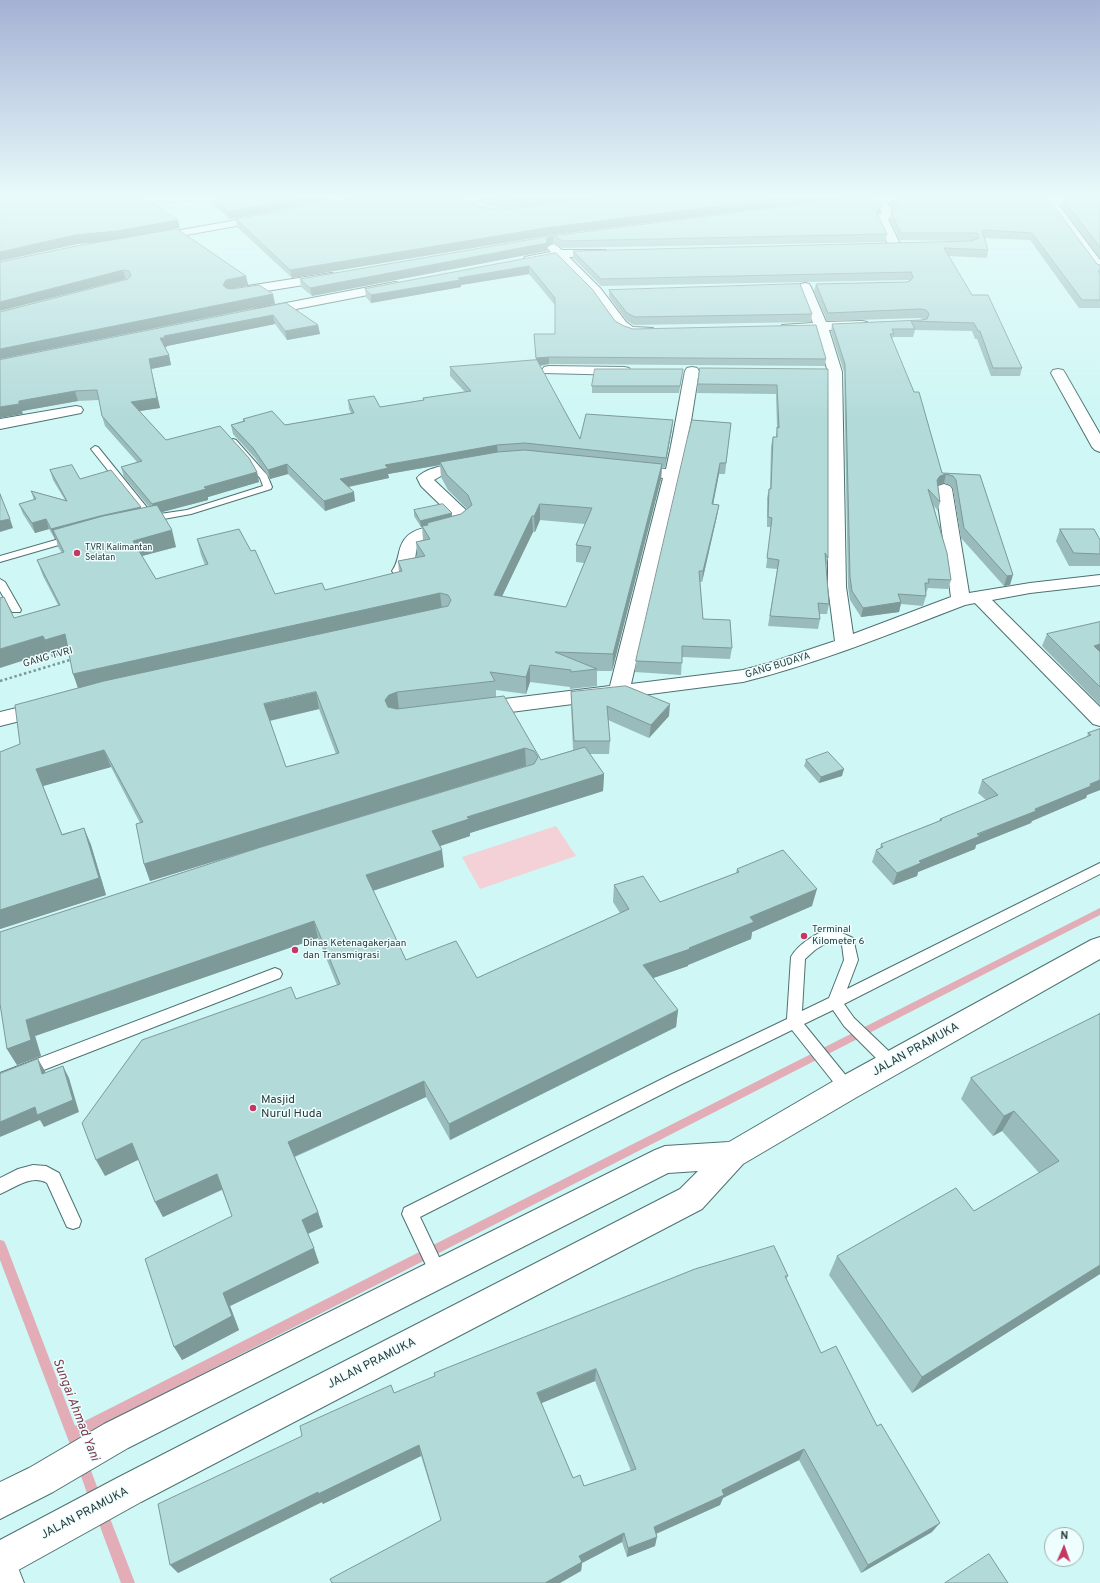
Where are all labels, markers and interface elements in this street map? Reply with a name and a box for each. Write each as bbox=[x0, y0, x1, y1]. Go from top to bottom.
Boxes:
place label: TVRI Kalimantan Selatan bbox=[85, 543, 152, 564]
marker: TVRI Kalimantan Selatan bbox=[72, 548, 82, 558]
street label: GANG TVRI bbox=[22, 645, 74, 671]
street label: GANG BUDAYA bbox=[744, 650, 812, 682]
place label: Terminal Kilometer 6 bbox=[812, 924, 865, 948]
marker: Terminal Kilometer 6 bbox=[799, 931, 809, 941]
place label: Dinas Ketenagakerjaan dan Transmigrasi bbox=[303, 938, 406, 962]
marker: Dinas Ketenagakerjaan dan Transmigrasi bbox=[290, 945, 300, 955]
street label: JALAN PRAMUKA bbox=[870, 1020, 962, 1080]
place label: Masjid Nurul Huda bbox=[261, 1094, 322, 1122]
marker: Masjid Nurul Huda bbox=[248, 1103, 258, 1113]
street label: JALAN PRAMUKA bbox=[325, 1336, 419, 1392]
water label: Sungai Ahmad Yani bbox=[48, 1357, 102, 1463]
street label: JALAN PRAMUKA bbox=[39, 1485, 131, 1543]
north arrow bbox=[1044, 1527, 1084, 1567]
text: N bbox=[1060, 1529, 1069, 1543]

